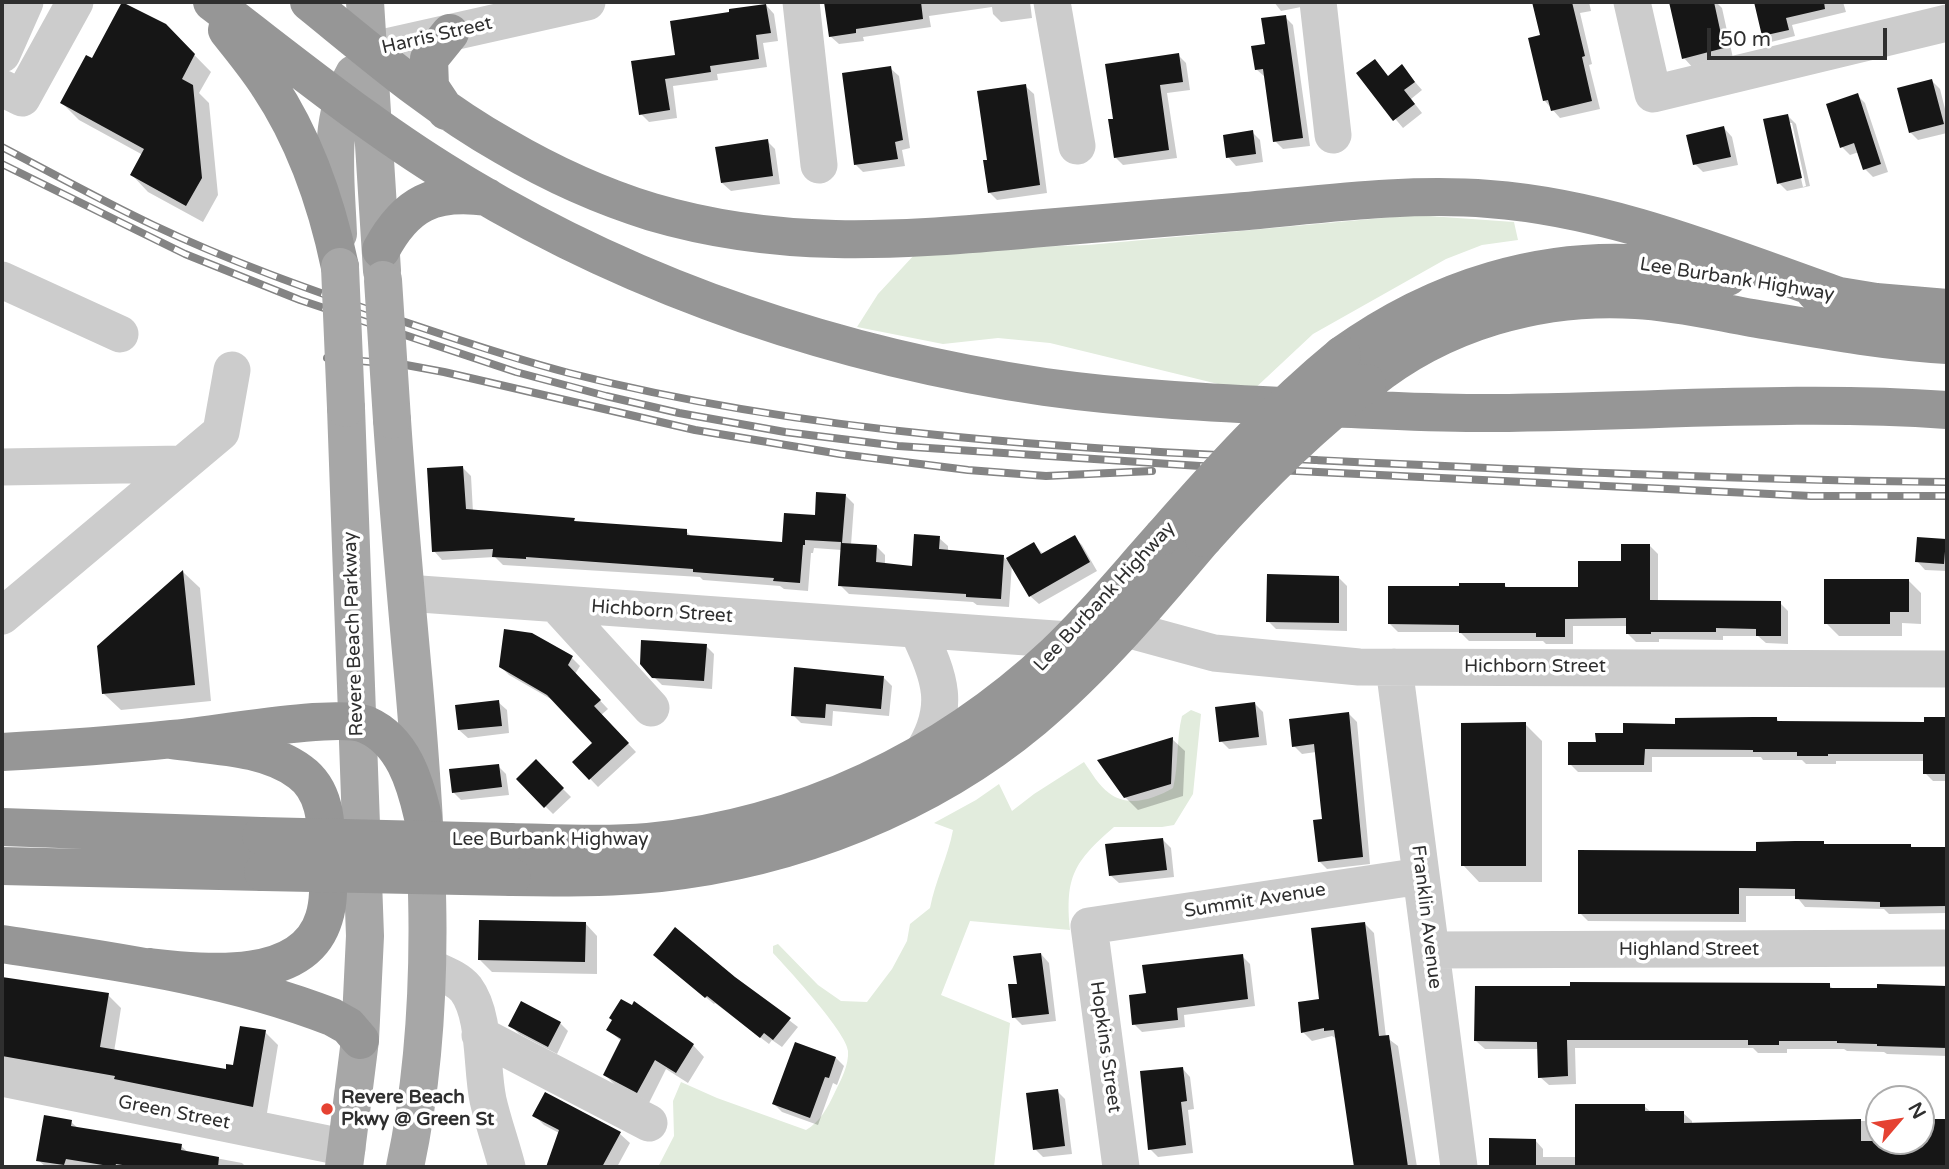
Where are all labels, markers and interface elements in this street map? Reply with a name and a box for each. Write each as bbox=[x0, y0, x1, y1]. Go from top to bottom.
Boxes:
street label: Harris Street bbox=[380, 12, 494, 60]
scale bar bbox=[1711, 14, 1891, 58]
text: 50 m bbox=[1720, 27, 1771, 52]
street label: Lee Burbank Highway bbox=[1638, 253, 1836, 307]
street label: Lee Burbank Highway bbox=[1030, 517, 1180, 677]
street label: Revere Beach Parkway bbox=[339, 531, 369, 737]
street label: Hichborn Street bbox=[590, 596, 734, 628]
street label: Hichborn Street bbox=[1464, 656, 1606, 678]
street label: Lee Burbank Highway bbox=[452, 829, 648, 851]
street label: Franklin Avenue bbox=[1406, 844, 1446, 990]
street label: Summit Avenue bbox=[1183, 879, 1327, 923]
street label: Highland Street bbox=[1619, 939, 1759, 961]
street label: Hopkins Street bbox=[1084, 980, 1126, 1114]
north arrow bbox=[1865, 1085, 1935, 1155]
place label: Revere Beach Pkwy @ Green St bbox=[341, 1087, 494, 1131]
street label: Green Street bbox=[116, 1091, 232, 1135]
text: N bbox=[1903, 1099, 1930, 1123]
marker: Revere Beach Pkwy @ Green St bbox=[319, 1101, 335, 1117]

